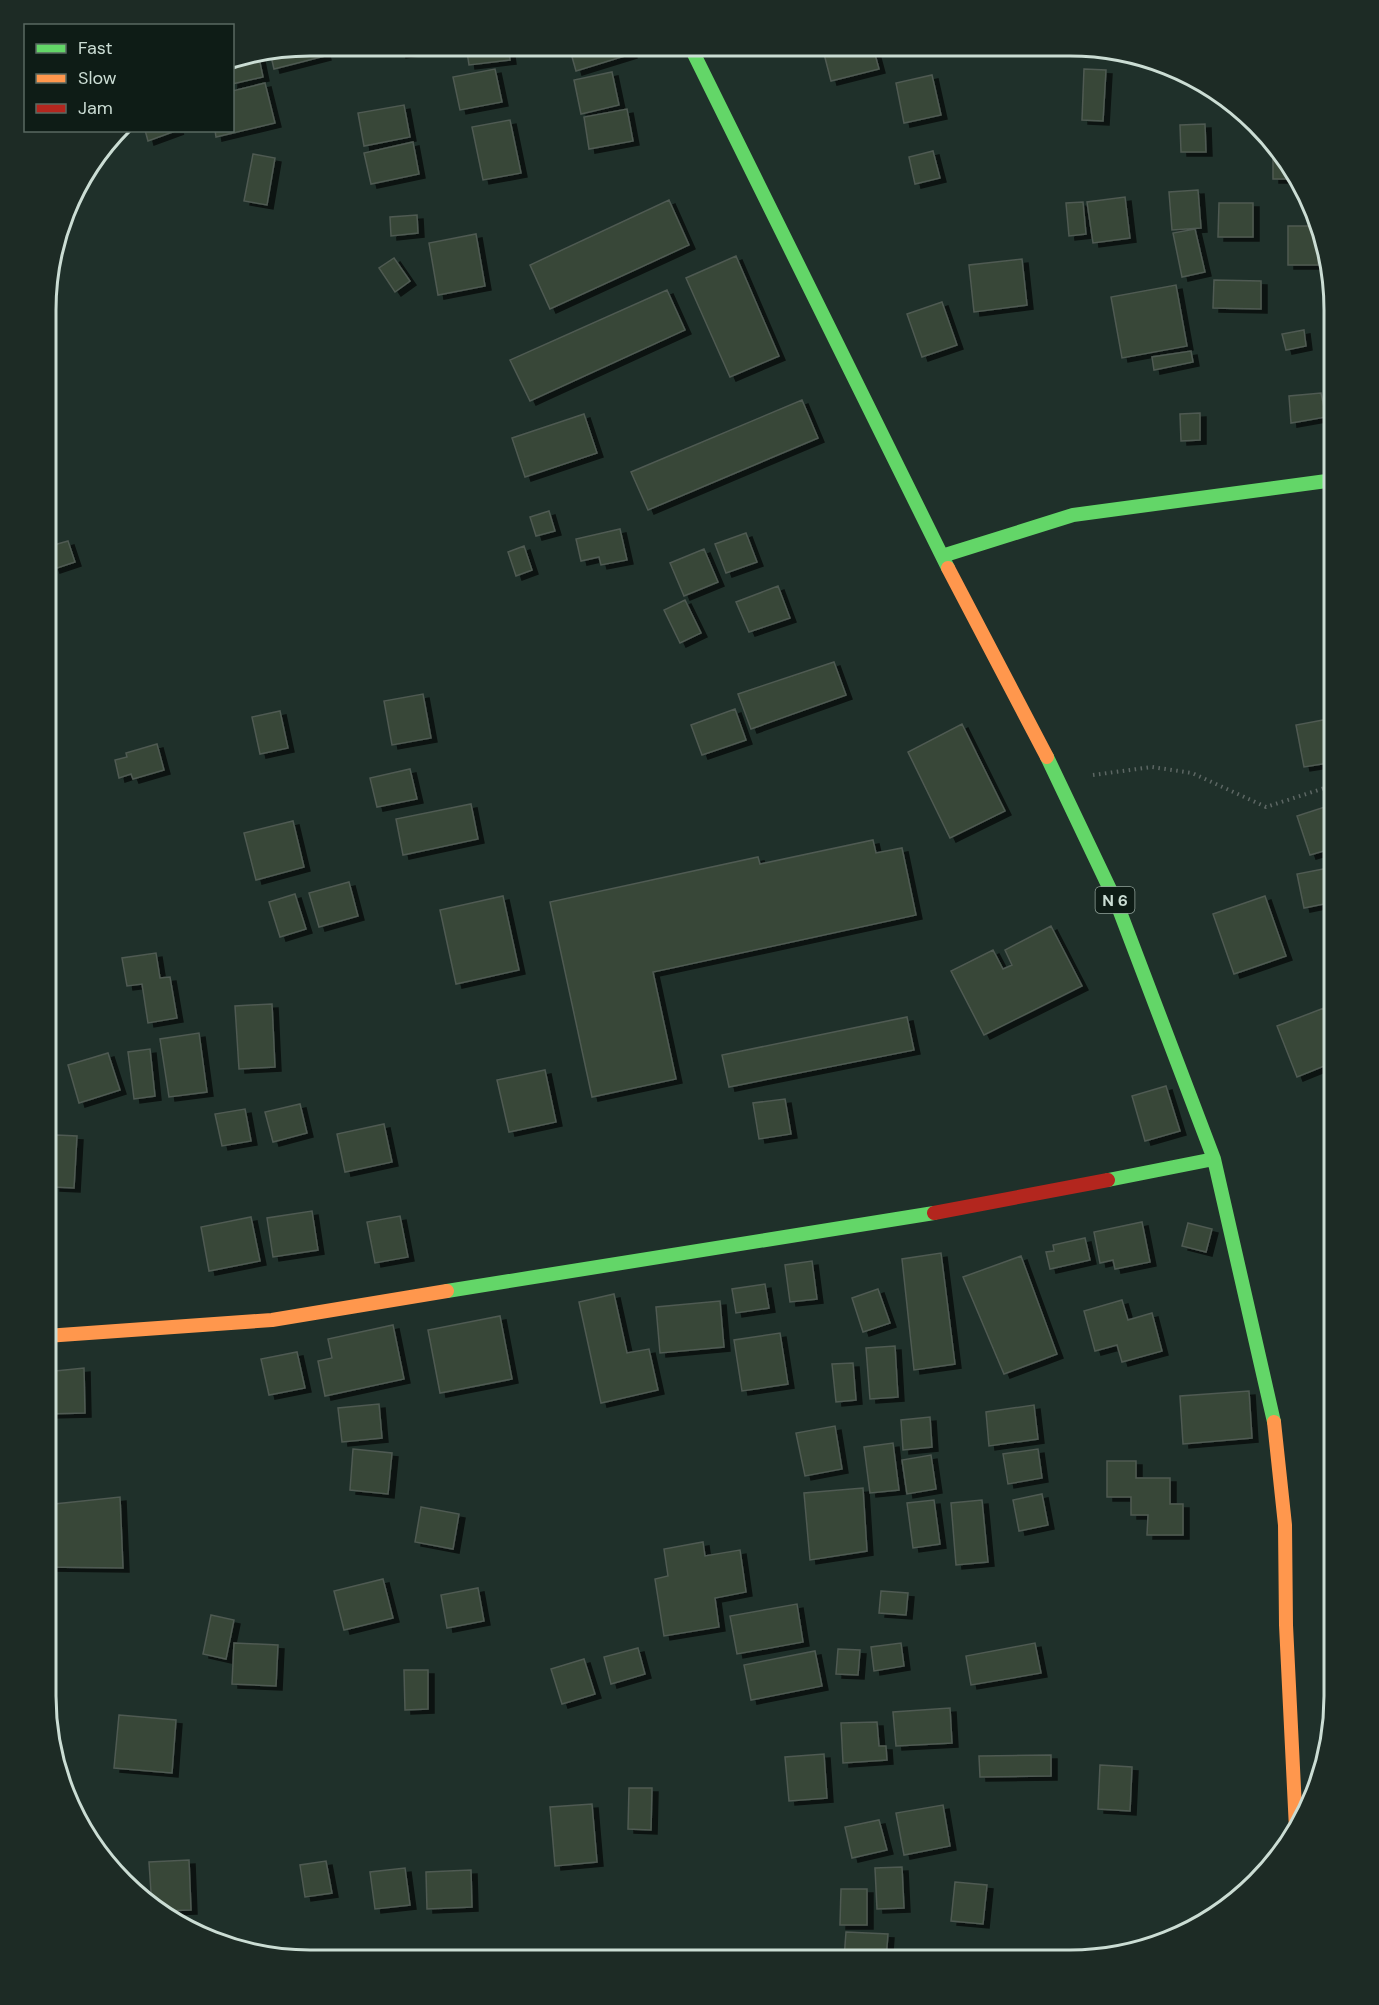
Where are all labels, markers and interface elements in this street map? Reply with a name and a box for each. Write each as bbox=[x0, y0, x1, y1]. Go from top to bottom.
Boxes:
legend bbox=[24, 24, 234, 132]
text: Fast bbox=[78, 36, 113, 60]
text: Slow bbox=[78, 66, 117, 90]
text: Jam bbox=[78, 96, 113, 120]
road number: N 6 bbox=[1096, 887, 1134, 913]

